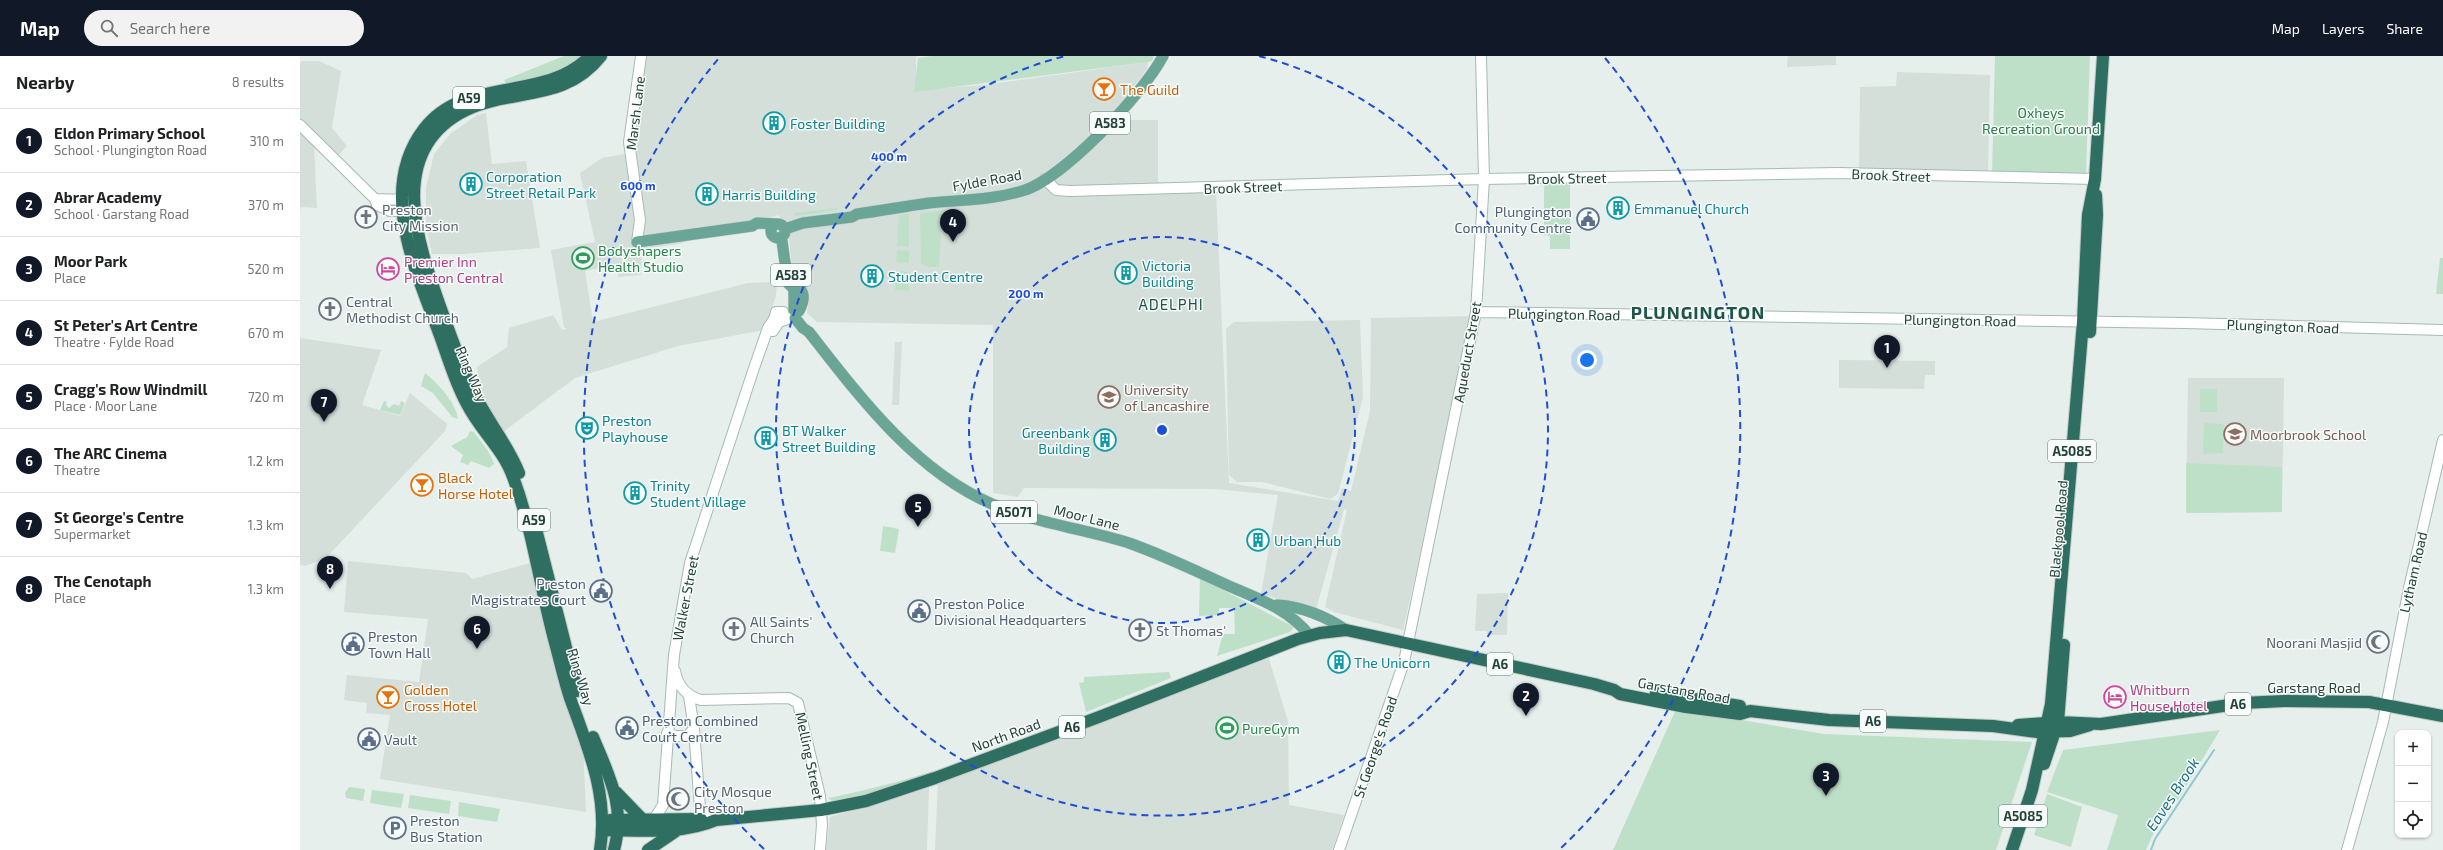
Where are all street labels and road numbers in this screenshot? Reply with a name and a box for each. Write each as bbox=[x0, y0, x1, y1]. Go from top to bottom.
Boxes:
street label: Marsh Lane bbox=[622, 75, 648, 151]
road number: A59 bbox=[453, 87, 485, 109]
road number: A583 bbox=[1090, 112, 1130, 134]
street label: Brook Street bbox=[1851, 165, 1931, 185]
street label: Fylde Road bbox=[951, 166, 1023, 194]
street label: Brook Street bbox=[1527, 169, 1607, 187]
street label: Brook Street bbox=[1203, 177, 1283, 197]
road number: A583 bbox=[771, 264, 811, 286]
street label: Aqueduct Street bbox=[1450, 300, 1484, 404]
street label: Plungington Road bbox=[1508, 305, 1620, 323]
street label: Plungington Road bbox=[1904, 311, 2016, 329]
street label: Plungington Road bbox=[2226, 316, 2340, 336]
street label: Ring Way bbox=[453, 343, 492, 405]
road number: A5085 bbox=[2048, 440, 2096, 462]
street label: Blackpool Road bbox=[2045, 480, 2071, 578]
road number: A5071 bbox=[991, 501, 1037, 523]
street label: Moor Lane bbox=[1052, 501, 1122, 533]
road number: A59 bbox=[518, 509, 550, 531]
street label: Lytham Road bbox=[2395, 530, 2431, 614]
street label: Walker Street bbox=[668, 554, 702, 642]
street label: Ring Way bbox=[564, 646, 598, 708]
road number: A6 bbox=[1487, 653, 1513, 675]
street label: Garstang Road bbox=[1636, 674, 1732, 706]
street label: Garstang Road bbox=[2267, 679, 2361, 696]
road number: A6 bbox=[2225, 693, 2251, 715]
street label: St George's Road bbox=[1350, 694, 1400, 800]
street label: Melling Street bbox=[792, 710, 828, 802]
road number: A6 bbox=[1860, 710, 1886, 732]
street label: North Road bbox=[969, 715, 1043, 755]
road number: A6 bbox=[1059, 716, 1085, 738]
road number: A5085 bbox=[1999, 805, 2047, 827]

